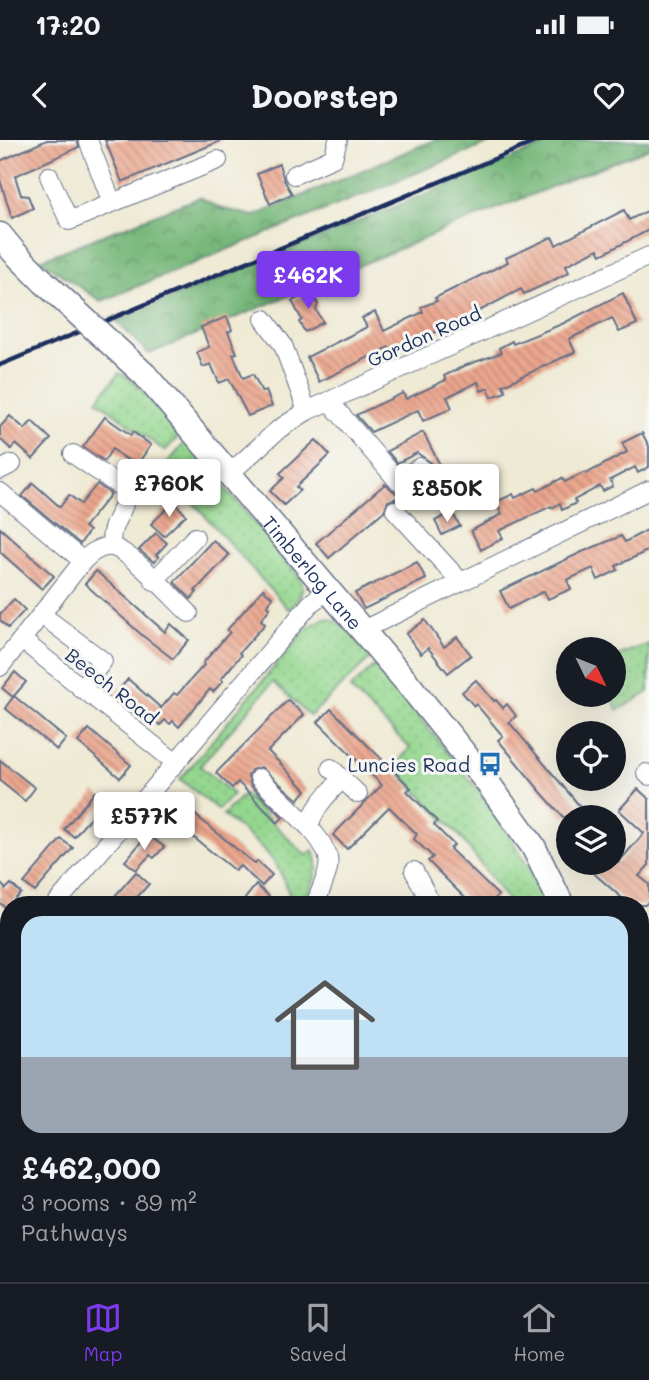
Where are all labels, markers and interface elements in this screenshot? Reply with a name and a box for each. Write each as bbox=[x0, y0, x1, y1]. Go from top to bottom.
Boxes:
text: 17:20 bbox=[35, 8, 101, 42]
text: Doorstep bbox=[250, 74, 399, 116]
icon: back bbox=[21, 76, 59, 114]
icon: heart bbox=[590, 76, 628, 114]
pin: £462K bbox=[259, 251, 357, 311]
text: £462K bbox=[273, 259, 343, 289]
street label: Gordon Road bbox=[363, 300, 485, 372]
pin: £760K bbox=[120, 460, 218, 519]
pin: £850K bbox=[398, 464, 496, 524]
text: £760K bbox=[134, 467, 204, 497]
text: £850K bbox=[411, 472, 483, 502]
street label: Timberlog Lane bbox=[257, 510, 369, 634]
north arrow bbox=[556, 637, 626, 707]
map controls bbox=[556, 637, 626, 875]
street label: Beech Road bbox=[61, 642, 163, 730]
button: locate bbox=[556, 721, 626, 791]
bus stop icon: Luncies Road bbox=[476, 750, 504, 778]
place label: Luncies Road bbox=[348, 752, 470, 777]
pin: £577K bbox=[95, 792, 193, 852]
text: £577K bbox=[110, 800, 178, 830]
button: layers bbox=[556, 805, 626, 875]
icon: home bbox=[262, 962, 388, 1088]
text: £462,000 bbox=[21, 1147, 161, 1187]
text: 3 rooms · 89 m² bbox=[21, 1187, 197, 1217]
text: Pathways bbox=[21, 1217, 128, 1247]
tab: Map bbox=[84, 1299, 122, 1366]
tab: Saved bbox=[290, 1299, 346, 1366]
tab: Home bbox=[514, 1299, 565, 1366]

